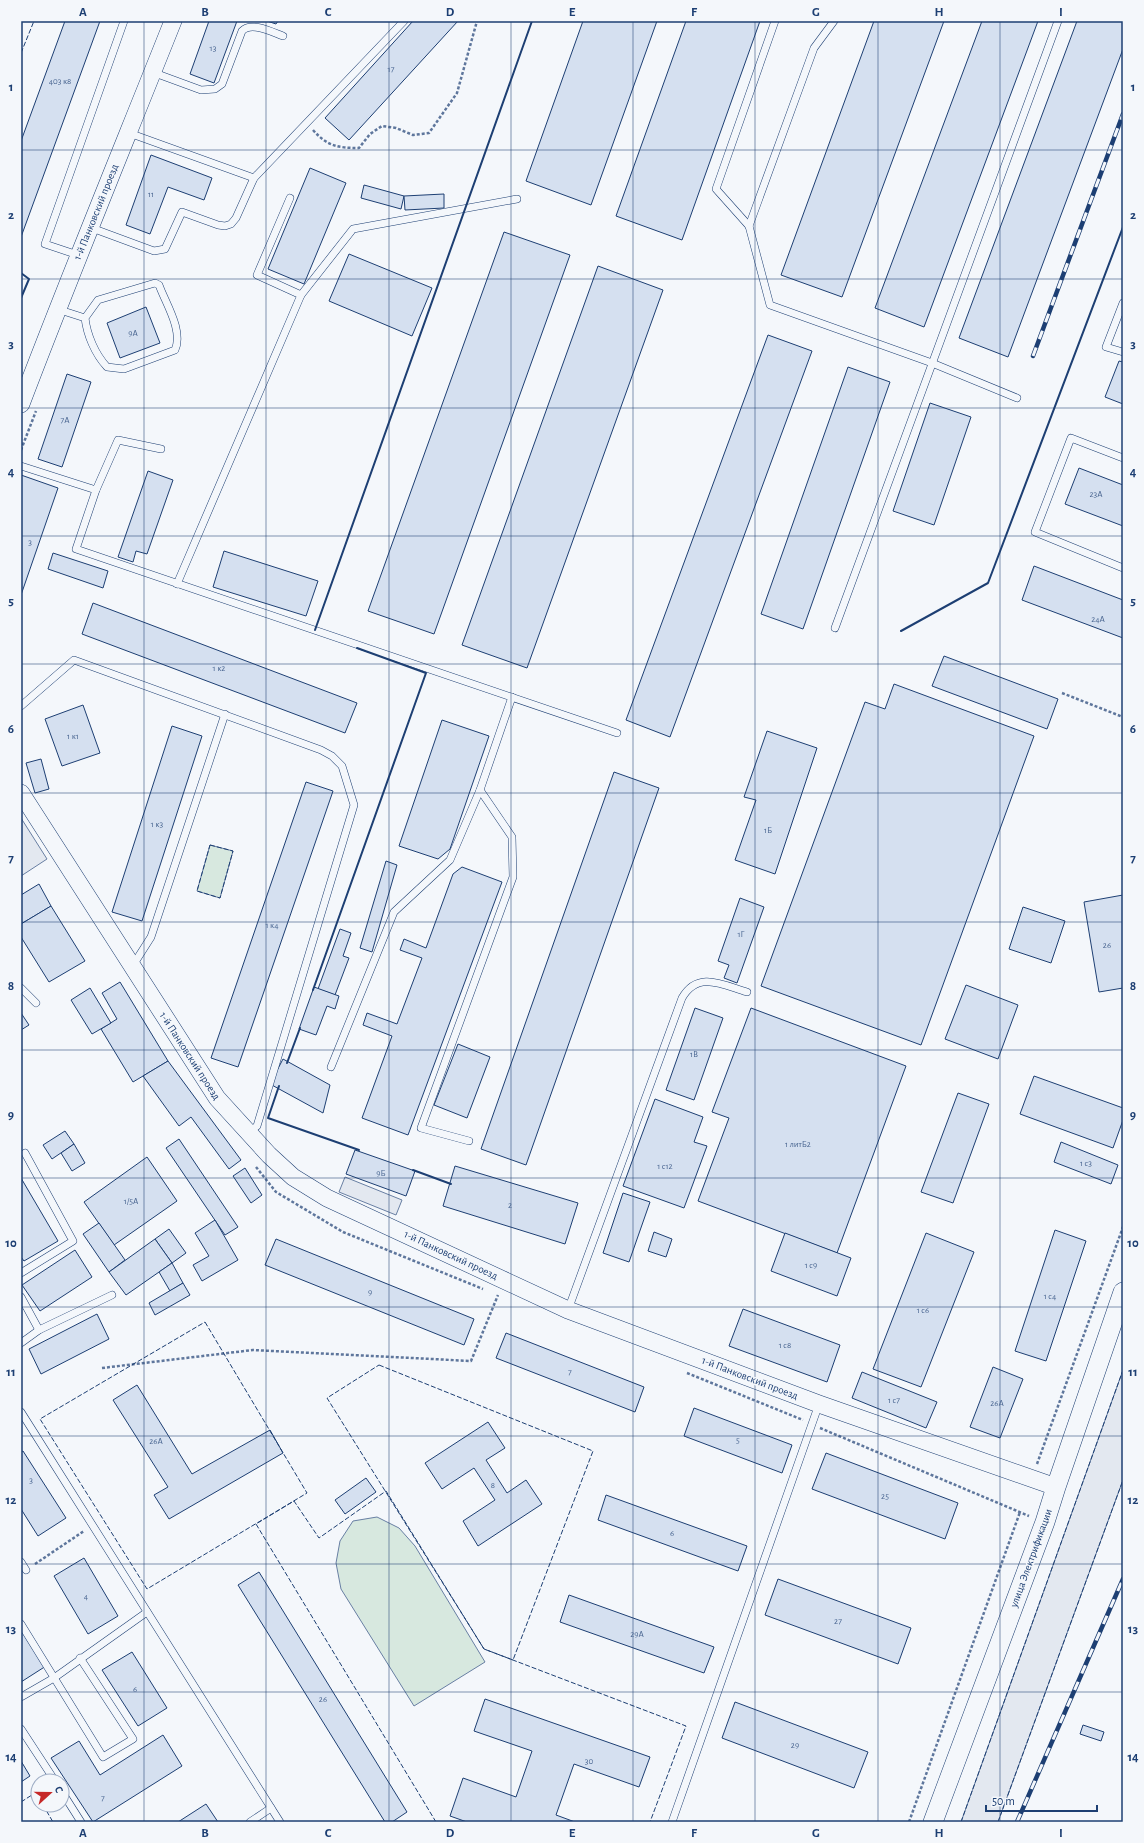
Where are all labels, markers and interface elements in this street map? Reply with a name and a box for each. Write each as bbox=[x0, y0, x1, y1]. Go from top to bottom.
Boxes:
text: A bbox=[79, 6, 87, 19]
text: B bbox=[201, 6, 209, 19]
text: C bbox=[325, 6, 332, 19]
text: D bbox=[446, 6, 455, 19]
text: E bbox=[569, 6, 576, 19]
text: F bbox=[691, 6, 698, 19]
text: G bbox=[812, 6, 820, 19]
text: H bbox=[934, 6, 944, 19]
text: I bbox=[1059, 6, 1063, 19]
house number: 13 bbox=[210, 44, 217, 53]
house number: 17 bbox=[388, 65, 395, 74]
house number: 403 к8 bbox=[49, 77, 71, 86]
text: 1 bbox=[9, 81, 13, 94]
text: 1 bbox=[1131, 81, 1135, 94]
street label: 1-й Панковский проезд bbox=[72, 162, 120, 261]
house number: 11 bbox=[148, 190, 154, 199]
text: 2 bbox=[8, 209, 14, 222]
text: 2 bbox=[1130, 209, 1136, 222]
house number: 9А bbox=[128, 329, 138, 338]
text: 3 bbox=[8, 338, 14, 351]
text: 3 bbox=[1130, 338, 1136, 351]
house number: 7А bbox=[60, 416, 70, 425]
text: 4 bbox=[8, 466, 15, 479]
text: 4 bbox=[1130, 466, 1137, 479]
house number: 23А bbox=[1089, 490, 1103, 499]
house number: 3 bbox=[28, 538, 32, 547]
text: 5 bbox=[8, 595, 14, 608]
text: 5 bbox=[1130, 595, 1136, 608]
house number: 24А bbox=[1091, 615, 1106, 624]
house number: 1 к2 bbox=[213, 664, 225, 673]
text: 6 bbox=[8, 723, 14, 736]
text: 6 bbox=[1130, 723, 1136, 736]
house number: 1 к1 bbox=[67, 732, 79, 741]
house number: 1 к3 bbox=[151, 820, 164, 829]
house number: 1Б bbox=[764, 826, 772, 835]
text: 7 bbox=[8, 852, 14, 865]
text: 7 bbox=[1130, 852, 1136, 865]
house number: 1 к4 bbox=[265, 921, 279, 930]
house number: 1Г bbox=[737, 930, 745, 939]
house number: 26 bbox=[1103, 941, 1111, 950]
text: 8 bbox=[8, 980, 14, 993]
text: 8 bbox=[1130, 980, 1136, 993]
street label: 1-й Панковский проезд bbox=[158, 1010, 223, 1102]
house number: 1В bbox=[690, 1050, 698, 1059]
text: 9 bbox=[8, 1109, 14, 1122]
text: 9 bbox=[1130, 1109, 1136, 1122]
house number: 1 литБ2 bbox=[785, 1140, 811, 1149]
house number: 1 с3 bbox=[1080, 1159, 1092, 1168]
house number: 1 с12 bbox=[657, 1162, 673, 1171]
house number: 9Б bbox=[376, 1169, 386, 1178]
house number: 1/5А bbox=[124, 1197, 139, 1206]
house number: 2 bbox=[508, 1201, 512, 1210]
street label: 1-й Панковский проезд bbox=[402, 1228, 500, 1282]
text: 10 bbox=[5, 1237, 17, 1250]
text: 10 bbox=[1127, 1237, 1139, 1250]
house number: 1 с9 bbox=[805, 1261, 817, 1270]
house number: 9 bbox=[368, 1288, 372, 1297]
house number: 1 с4 bbox=[1044, 1292, 1057, 1301]
house number: 1 с6 bbox=[917, 1306, 929, 1315]
house number: 1 с8 bbox=[779, 1341, 791, 1350]
street label: 1-й Панковский проезд bbox=[700, 1355, 800, 1402]
text: 11 bbox=[6, 1366, 16, 1379]
text: 11 bbox=[1128, 1366, 1138, 1379]
house number: 7 bbox=[568, 1368, 572, 1377]
house number: 1 с7 bbox=[888, 1396, 900, 1405]
house number: 26А bbox=[990, 1399, 1005, 1408]
house number: 5 bbox=[736, 1436, 740, 1445]
house number: 26А bbox=[149, 1437, 164, 1446]
house number: 3 bbox=[29, 1476, 33, 1485]
house number: 8 bbox=[491, 1481, 495, 1490]
house number: 25 bbox=[881, 1492, 889, 1501]
text: 12 bbox=[6, 1494, 16, 1507]
text: 12 bbox=[1128, 1494, 1138, 1507]
street label: улица Электрификации bbox=[1008, 1507, 1054, 1610]
house number: 6 bbox=[670, 1529, 674, 1538]
house number: 4 bbox=[84, 1592, 89, 1601]
house number: 27 bbox=[834, 1617, 842, 1626]
text: 13 bbox=[6, 1623, 17, 1636]
text: 13 bbox=[1128, 1623, 1139, 1636]
house number: 29А bbox=[630, 1630, 645, 1639]
house number: 6 bbox=[133, 1685, 137, 1694]
house number: 26 bbox=[319, 1695, 327, 1704]
house number: 29 bbox=[791, 1741, 799, 1750]
text: 14 bbox=[5, 1751, 17, 1764]
text: 14 bbox=[1127, 1751, 1139, 1764]
house number: 30 bbox=[585, 1757, 593, 1766]
north arrow bbox=[30, 1773, 70, 1813]
text: С bbox=[53, 1785, 65, 1794]
scale bar bbox=[986, 1787, 1097, 1813]
house number: 7 bbox=[101, 1794, 105, 1803]
text: 50 m bbox=[992, 1795, 1015, 1807]
text: A bbox=[79, 1827, 87, 1840]
text: B bbox=[201, 1827, 209, 1840]
text: C bbox=[325, 1827, 332, 1840]
text: D bbox=[446, 1827, 455, 1840]
text: E bbox=[569, 1827, 576, 1840]
text: F bbox=[691, 1827, 698, 1840]
text: G bbox=[812, 1827, 820, 1840]
text: H bbox=[934, 1827, 944, 1840]
text: I bbox=[1059, 1827, 1063, 1840]

